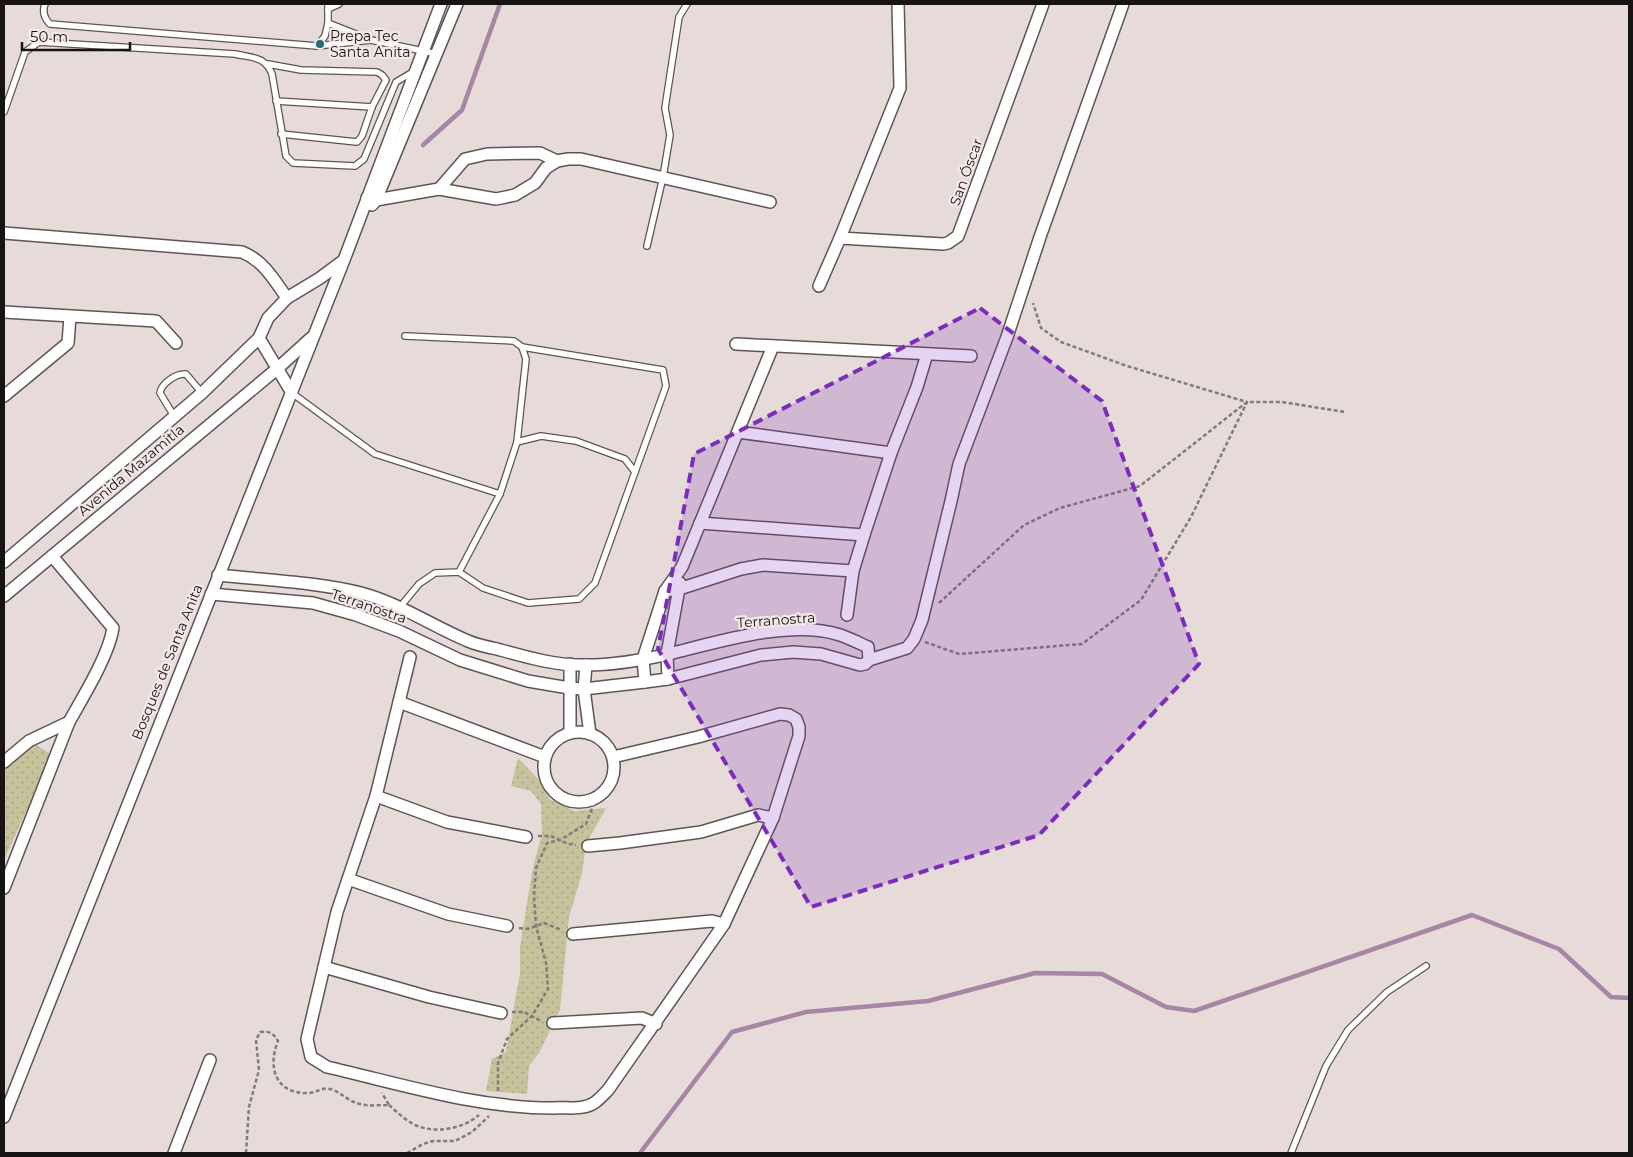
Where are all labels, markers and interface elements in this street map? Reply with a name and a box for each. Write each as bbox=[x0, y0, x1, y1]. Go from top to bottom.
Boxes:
scale bar bbox=[22, 20, 130, 52]
text: 50 m bbox=[30, 27, 68, 46]
place label: Prepa Tec Santa Anita bbox=[330, 27, 410, 61]
marker: Prepa Tec Santa Anita bbox=[314, 38, 326, 50]
street label: San Óscar bbox=[946, 136, 987, 208]
street label: Avenida Mazamitla bbox=[74, 420, 188, 520]
street label: Bosques de Santa Anita bbox=[128, 582, 206, 742]
street label: Terranostra bbox=[329, 585, 409, 627]
street label: Terranostra bbox=[736, 608, 816, 632]

